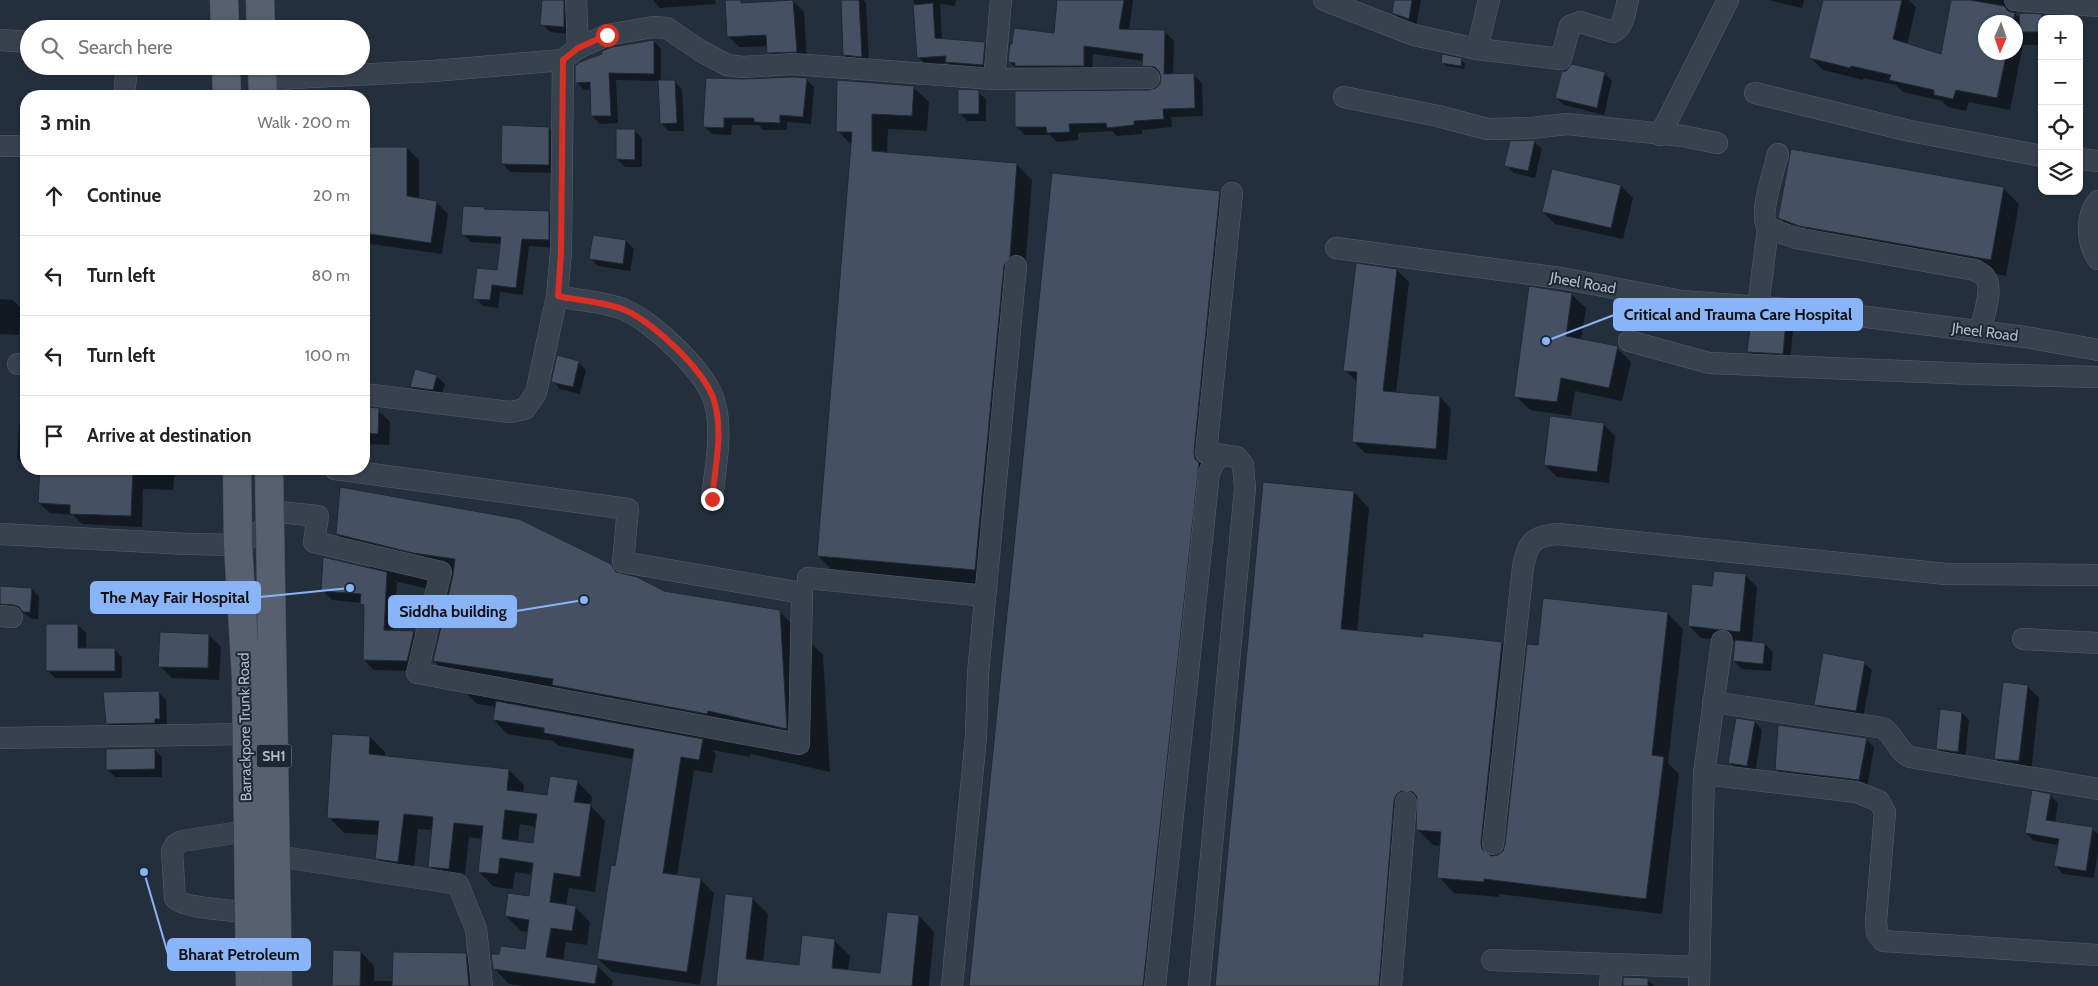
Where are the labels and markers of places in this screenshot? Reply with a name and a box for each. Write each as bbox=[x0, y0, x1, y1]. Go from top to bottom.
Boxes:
callout: Critical and Trauma Care Hospital bbox=[1614, 299, 1862, 330]
callout: The May Fair Hospital bbox=[91, 582, 260, 613]
callout: Siddha building bbox=[389, 596, 516, 627]
callout: Bharat Petroleum bbox=[168, 939, 310, 970]

